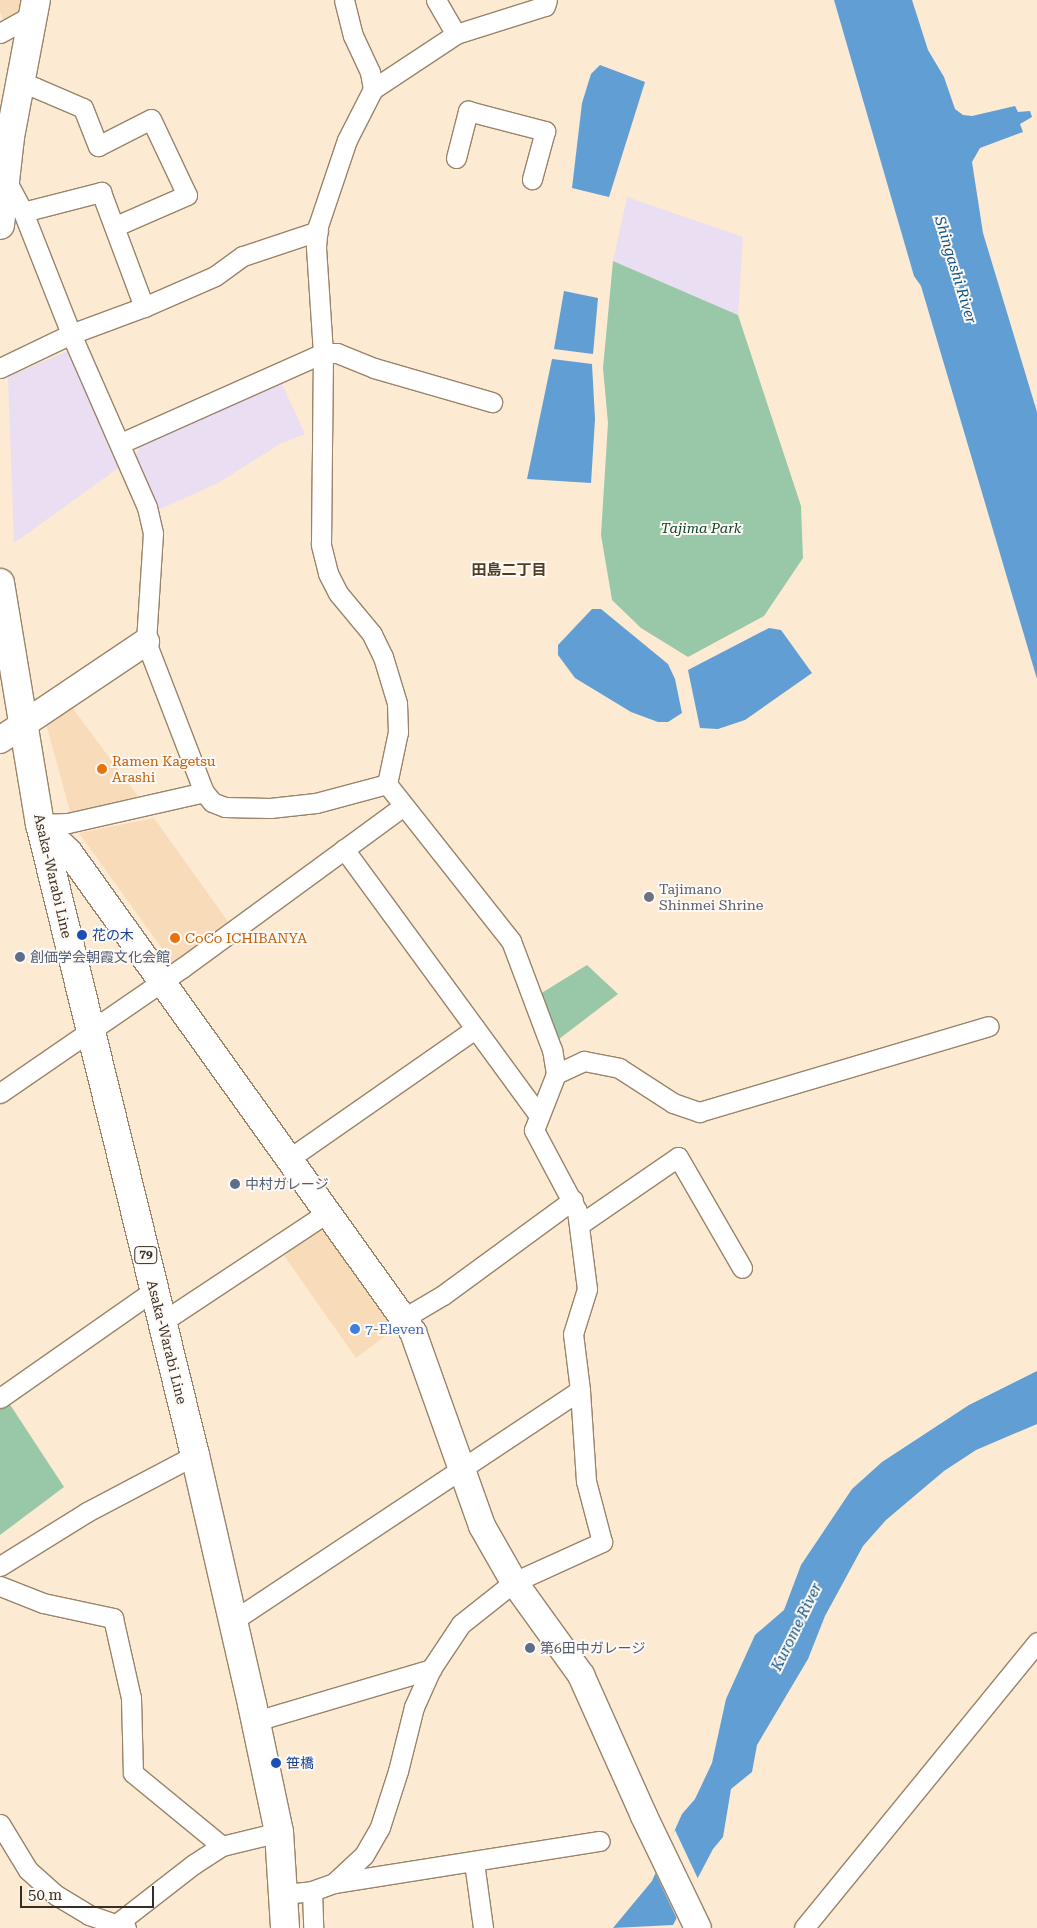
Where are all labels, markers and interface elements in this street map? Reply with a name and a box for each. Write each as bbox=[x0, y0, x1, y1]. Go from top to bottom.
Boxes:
water label: Shingashi River bbox=[930, 214, 980, 326]
park label: Tajima Park bbox=[661, 520, 741, 536]
district label: 田島二丁目 bbox=[472, 562, 546, 580]
place label: Ramen Kagetsu Arashi bbox=[112, 753, 216, 786]
marker: Ramen Kagetsu Arashi bbox=[96, 763, 108, 775]
street label: Asaka-Warabi Line bbox=[31, 812, 75, 940]
place label: Tajimano Shinmei Shrine bbox=[659, 881, 763, 914]
marker: Tajimano Shinmei Shrine bbox=[643, 891, 655, 903]
place label: 花の木 bbox=[92, 927, 134, 943]
marker: 花の木 bbox=[76, 929, 88, 941]
place label: CoCo ICHIBANYA bbox=[185, 930, 307, 946]
marker: CoCo ICHIBANYA bbox=[169, 932, 181, 944]
place label: 創価学会朝霞文化会館 bbox=[30, 949, 170, 965]
marker: 創価学会朝霞文化会館 bbox=[14, 951, 26, 963]
place label: 中村ガレージ bbox=[245, 1176, 329, 1192]
marker: 中村ガレージ bbox=[229, 1178, 241, 1190]
road number: 79 bbox=[134, 1246, 158, 1264]
street label: Asaka-Warabi Line bbox=[143, 1278, 191, 1406]
place label: 7-Eleven bbox=[365, 1321, 424, 1337]
marker: 7-Eleven bbox=[349, 1323, 361, 1335]
water label: Kurome River bbox=[768, 1580, 826, 1674]
place label: 第6田中ガレージ bbox=[540, 1640, 646, 1656]
marker: 第6田中ガレージ bbox=[524, 1642, 536, 1654]
place label: 笹橋 bbox=[286, 1755, 314, 1771]
marker: 笹橋 bbox=[270, 1757, 282, 1769]
scale bar bbox=[22, 1876, 156, 1908]
text: 50 m bbox=[28, 1886, 62, 1904]

